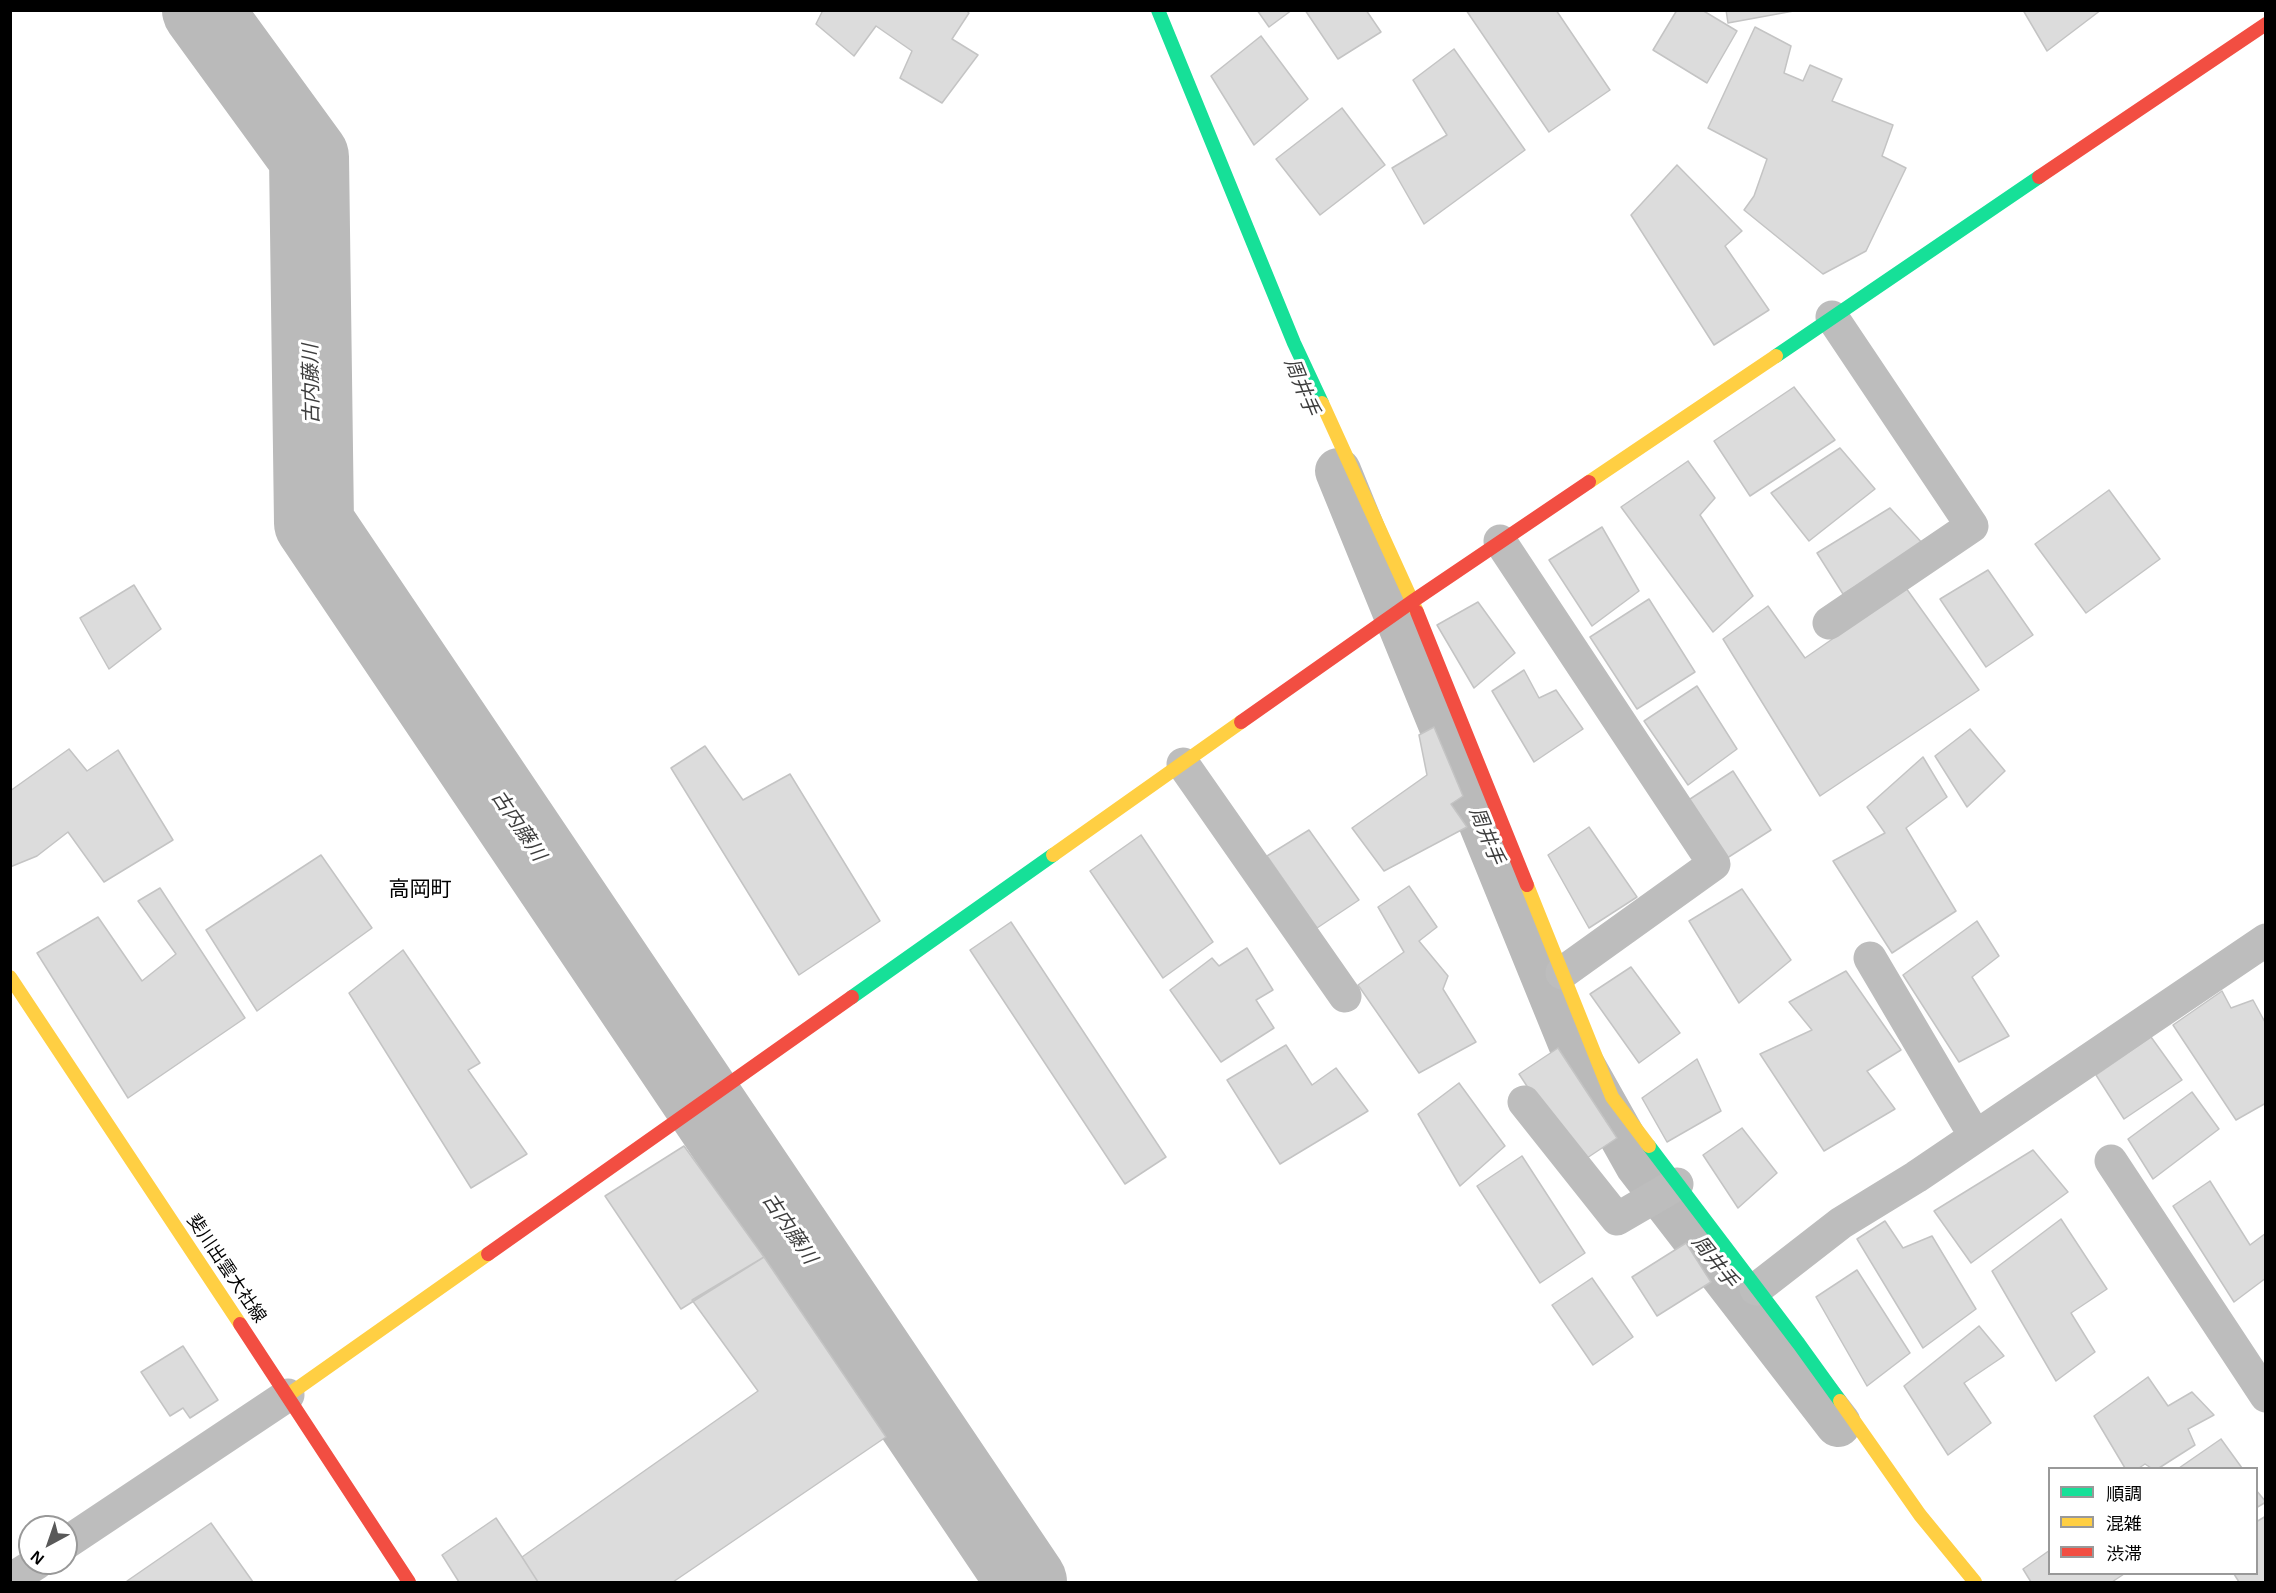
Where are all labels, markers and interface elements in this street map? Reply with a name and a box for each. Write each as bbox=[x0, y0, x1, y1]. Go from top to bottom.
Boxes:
water label: 古内藤川 bbox=[299, 344, 325, 424]
water label: 周井手 bbox=[1279, 355, 1323, 419]
water label: 古内藤川 bbox=[486, 786, 550, 866]
water label: 周井手 bbox=[1464, 804, 1508, 868]
district label: 高岡町 bbox=[389, 877, 451, 903]
water label: 古内藤川 bbox=[757, 1189, 821, 1269]
street label: 斐川出雲大社線 bbox=[182, 1211, 270, 1327]
water label: 周井手 bbox=[1686, 1231, 1742, 1293]
legend bbox=[2048, 1467, 2258, 1575]
text: 順調 bbox=[2106, 1484, 2142, 1504]
text: 混雑 bbox=[2106, 1514, 2142, 1534]
north arrow bbox=[18, 1515, 78, 1575]
text: 渋滞 bbox=[2106, 1544, 2142, 1564]
text: N bbox=[28, 1547, 47, 1568]

